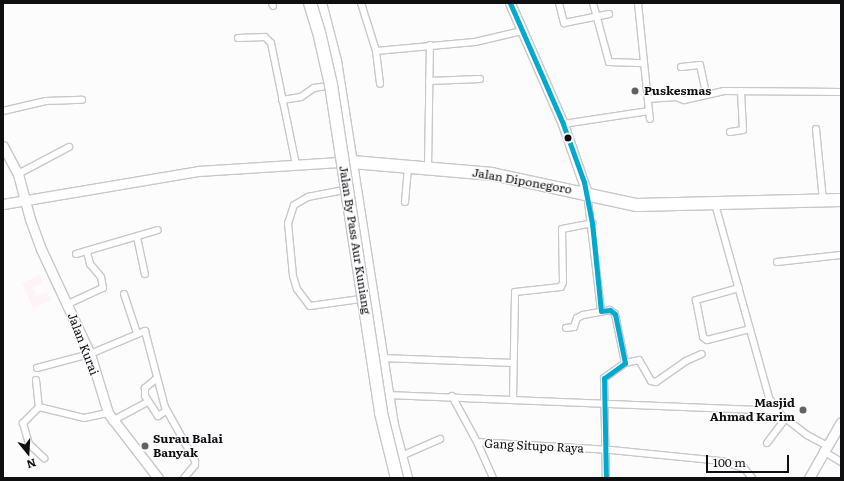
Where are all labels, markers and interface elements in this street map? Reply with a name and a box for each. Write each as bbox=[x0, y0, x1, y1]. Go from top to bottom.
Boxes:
place label: Puskesmas bbox=[644, 84, 711, 98]
marker: Puskesmas bbox=[629, 85, 641, 97]
unlabelled marker bbox=[563, 133, 573, 143]
street label: Jalan By Pass Aur Kuniang bbox=[336, 165, 374, 315]
street label: Jalan Diponegoro bbox=[471, 165, 573, 197]
street label: Jalan Kurai bbox=[65, 311, 101, 377]
place label: Masjid Ahmad Karim bbox=[710, 396, 795, 424]
marker: Masjid Ahmad Karim bbox=[798, 405, 808, 415]
place label: Surau Balai Banyak bbox=[153, 432, 223, 460]
north arrow bbox=[8, 433, 48, 473]
street label: Gang Situpo Raya bbox=[484, 436, 584, 456]
marker: Surau Balai Banyak bbox=[140, 441, 150, 451]
scale bar bbox=[708, 447, 791, 473]
text: 100 m bbox=[713, 453, 746, 471]
text: N bbox=[25, 455, 39, 473]

